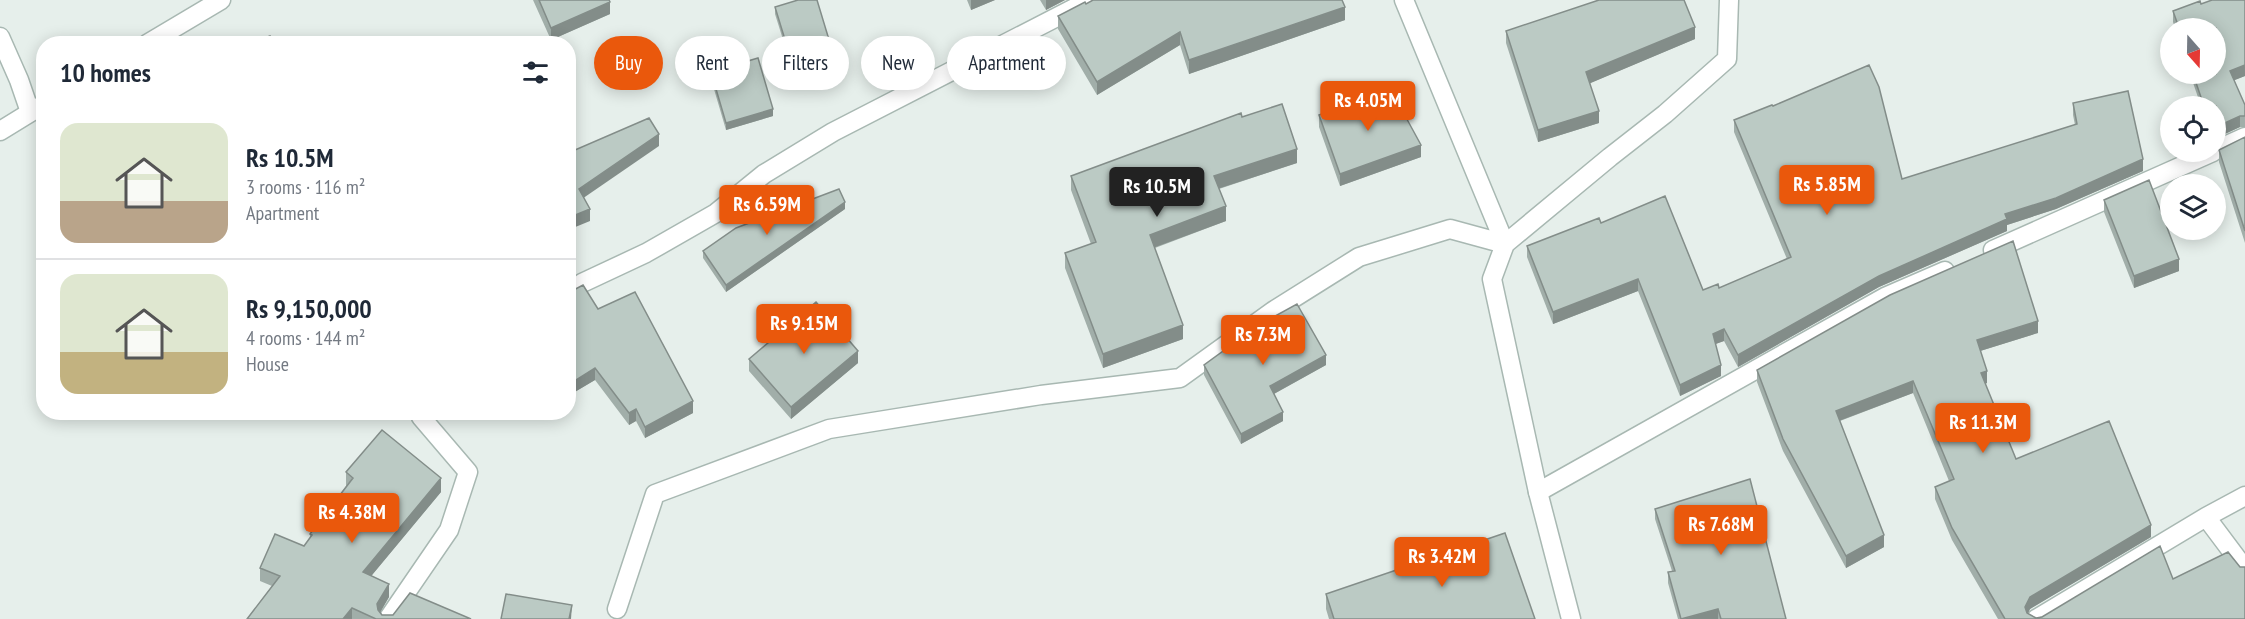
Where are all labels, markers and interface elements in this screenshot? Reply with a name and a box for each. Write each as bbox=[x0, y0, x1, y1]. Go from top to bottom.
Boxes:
north arrow bbox=[2160, 18, 2226, 84]
map controls bbox=[2160, 18, 2226, 240]
chip: Buy bbox=[594, 36, 663, 90]
chip: Rent bbox=[675, 36, 750, 90]
chip: Filters bbox=[762, 36, 849, 90]
chip: New bbox=[861, 36, 935, 90]
chip: Apartment bbox=[947, 36, 1066, 90]
text: 10 homes bbox=[60, 56, 151, 89]
icon: filters bbox=[519, 56, 552, 89]
pin: Rs 4.05M bbox=[1306, 81, 1430, 132]
text: Rs 4.05M bbox=[1334, 87, 1402, 113]
button: locate bbox=[2160, 96, 2226, 162]
text: Rs 10.5M bbox=[246, 141, 334, 174]
icon: home bbox=[108, 147, 180, 219]
pin: Rs 5.85M bbox=[1765, 165, 1889, 216]
pin: Rs 10.5M bbox=[1095, 167, 1219, 218]
text: Rs 5.85M bbox=[1793, 171, 1861, 197]
text: Rs 10.5M bbox=[1123, 173, 1191, 199]
text: 3 rooms · 116 m² bbox=[246, 174, 365, 200]
button: layers bbox=[2160, 174, 2226, 240]
pin: Rs 6.59M bbox=[705, 185, 829, 236]
text: Rs 6.59M bbox=[733, 191, 801, 217]
text: Apartment bbox=[246, 200, 319, 226]
text: Rs 9,150,000 bbox=[246, 292, 372, 325]
icon: home bbox=[108, 298, 180, 370]
pin: Rs 9.15M bbox=[742, 304, 866, 355]
text: Rs 9.15M bbox=[770, 310, 838, 336]
pin: Rs 7.3M bbox=[1208, 315, 1318, 366]
text: Rs 7.3M bbox=[1235, 321, 1291, 347]
text: 4 rooms · 144 m² bbox=[246, 325, 365, 351]
text: House bbox=[246, 351, 289, 377]
pin: Rs 11.3M bbox=[1921, 403, 2045, 454]
text: Rs 11.3M bbox=[1949, 409, 2017, 435]
pin: Rs 4.38M bbox=[290, 493, 414, 544]
text: Rs 4.38M bbox=[318, 499, 386, 525]
pin: Rs 7.68M bbox=[1659, 505, 1783, 556]
text: Rs 7.68M bbox=[1688, 511, 1754, 537]
pin: Rs 3.42M bbox=[1380, 537, 1504, 588]
text: Rs 3.42M bbox=[1408, 543, 1476, 569]

